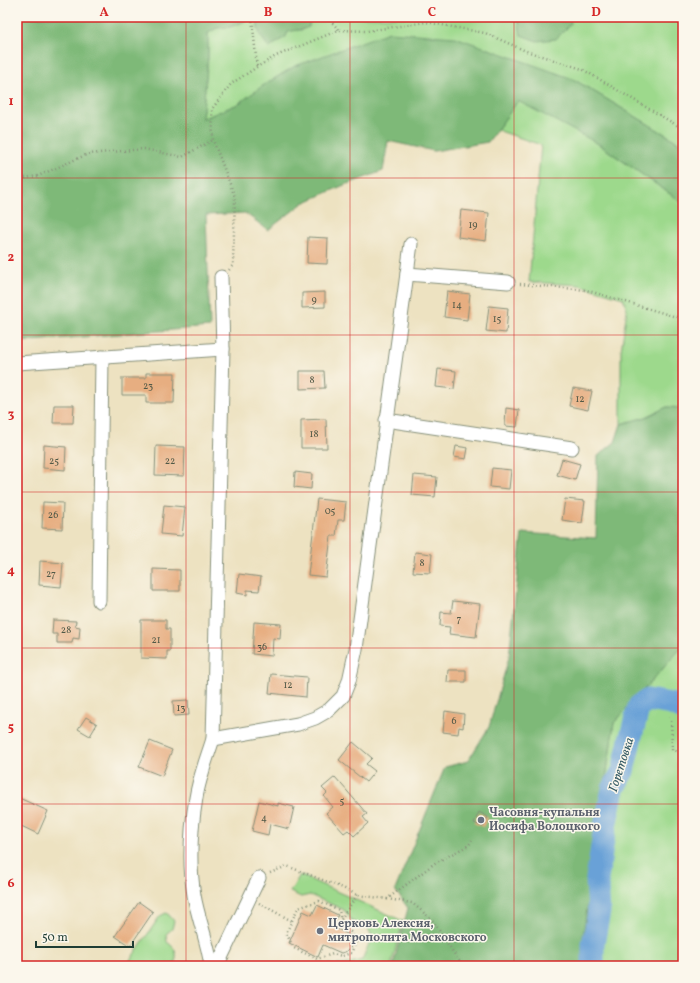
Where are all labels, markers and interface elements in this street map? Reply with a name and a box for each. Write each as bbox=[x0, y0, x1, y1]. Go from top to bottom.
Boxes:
text: A bbox=[99, 4, 109, 22]
text: B bbox=[264, 4, 273, 22]
text: C bbox=[428, 4, 436, 22]
text: D bbox=[591, 4, 601, 22]
text: 1 bbox=[8, 93, 14, 111]
house number: 19 bbox=[468, 218, 478, 232]
text: 2 bbox=[8, 249, 15, 267]
house number: 9 bbox=[311, 293, 317, 307]
house number: 14 bbox=[452, 298, 462, 312]
house number: 15 bbox=[493, 312, 502, 326]
house number: 8 bbox=[309, 373, 315, 387]
house number: 23 bbox=[143, 379, 153, 393]
house number: 12 bbox=[575, 392, 585, 406]
text: 3 bbox=[8, 406, 15, 424]
house number: 18 bbox=[310, 427, 318, 441]
house number: 25 bbox=[49, 454, 59, 468]
house number: 22 bbox=[165, 454, 175, 468]
house number: 05 bbox=[325, 504, 336, 518]
house number: 26 bbox=[48, 508, 58, 522]
house number: 8 bbox=[419, 556, 425, 570]
text: 4 bbox=[7, 562, 15, 580]
house number: 27 bbox=[46, 567, 56, 581]
house number: 7 bbox=[457, 612, 462, 626]
house number: 28 bbox=[61, 623, 71, 637]
house number: 21 bbox=[151, 633, 161, 647]
house number: 36 bbox=[257, 640, 267, 654]
house number: 12 bbox=[283, 678, 293, 692]
house number: 13 bbox=[176, 701, 186, 715]
house number: 6 bbox=[451, 714, 457, 728]
text: 5 bbox=[8, 719, 14, 737]
water label: Горетовка bbox=[605, 735, 639, 795]
house number: 5 bbox=[340, 794, 345, 808]
place label: Часовня-купальня Иосифа Волоцкого bbox=[489, 805, 600, 835]
house number: 4 bbox=[261, 811, 267, 825]
marker: Часовня-купальня Иосифа Волоцкого bbox=[476, 815, 486, 825]
text: 6 bbox=[7, 875, 15, 893]
place label: Церковь Алексия, митрополита Московского bbox=[328, 916, 487, 946]
scale bar bbox=[36, 923, 133, 949]
marker: Церковь Алексия, митрополита Московского bbox=[315, 926, 325, 936]
text: 50 m bbox=[42, 930, 68, 946]

